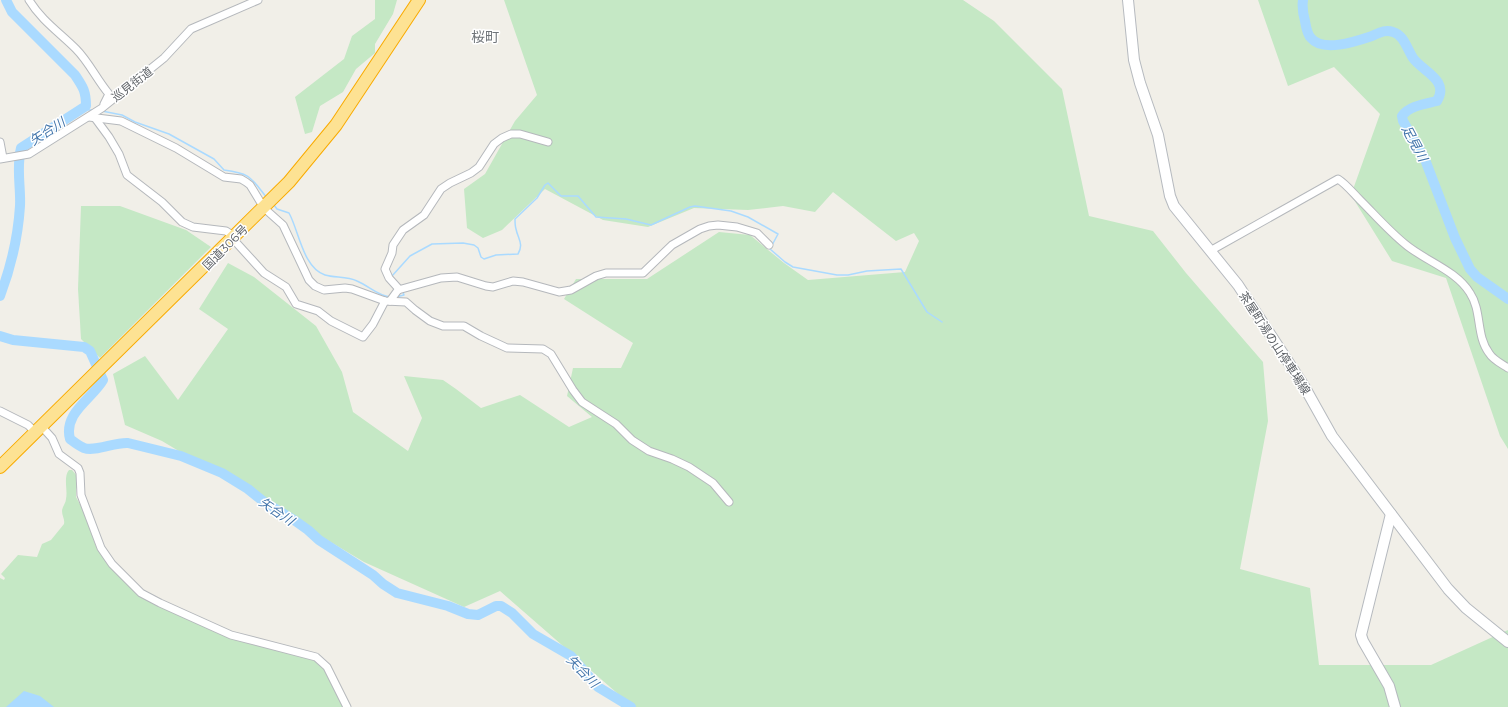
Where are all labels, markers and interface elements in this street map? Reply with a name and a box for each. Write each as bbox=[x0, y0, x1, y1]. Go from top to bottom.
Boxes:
district label: 桜町 bbox=[471, 28, 499, 46]
street label: 巡見街道 bbox=[108, 63, 156, 105]
water label: 矢合川 bbox=[26, 113, 69, 148]
water label: 足見川 bbox=[1399, 122, 1432, 166]
street label: 国道306号 bbox=[199, 221, 251, 273]
street label: 茶屋町湯の山停車場線 bbox=[1236, 289, 1314, 397]
water label: 矢合川 bbox=[256, 493, 299, 530]
water label: 矢合川 bbox=[564, 651, 604, 692]

